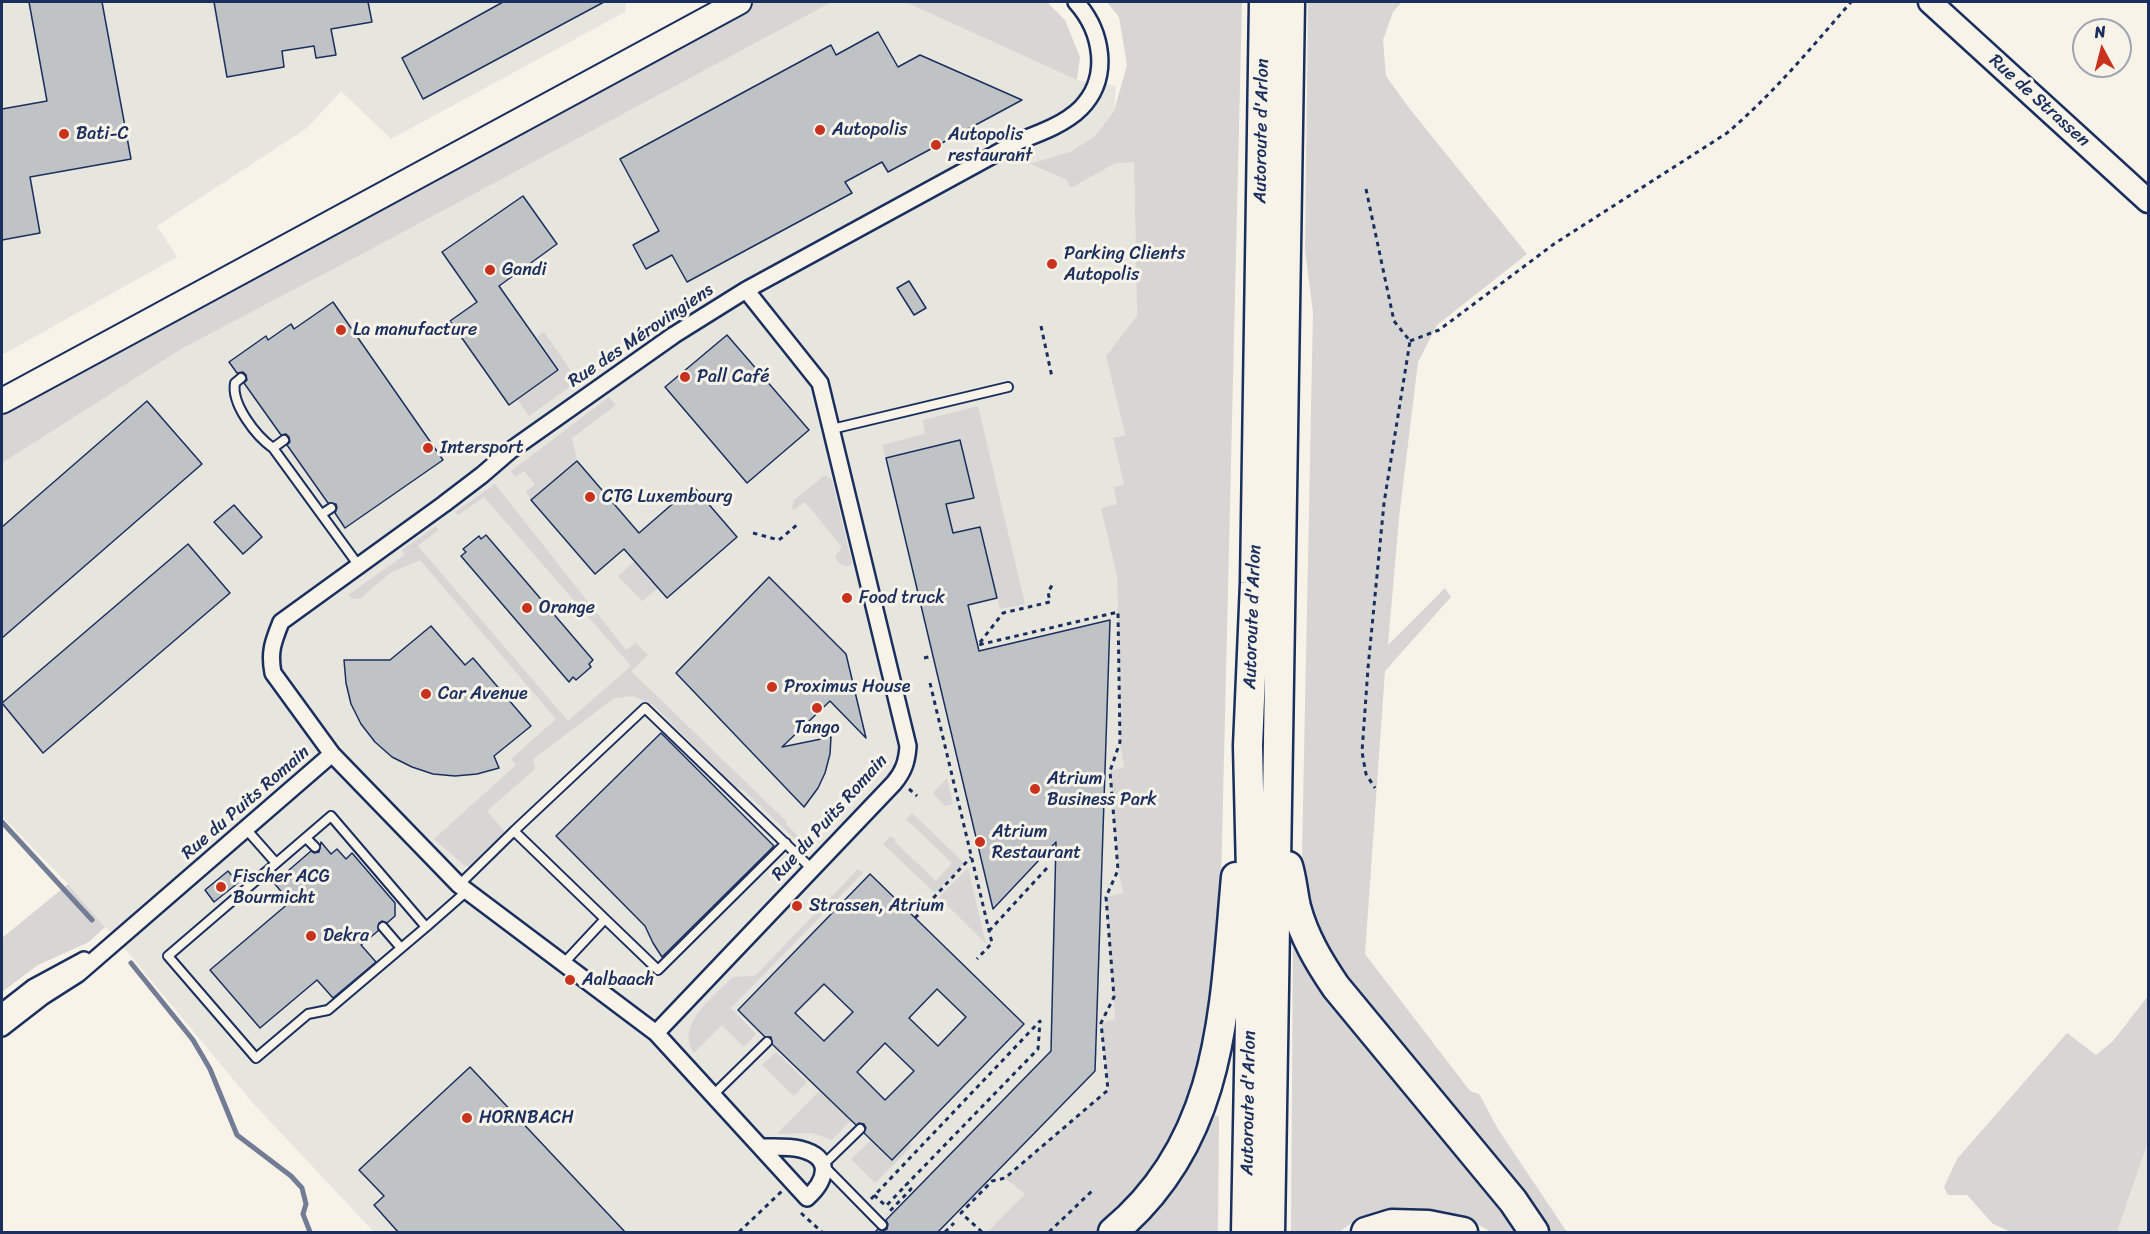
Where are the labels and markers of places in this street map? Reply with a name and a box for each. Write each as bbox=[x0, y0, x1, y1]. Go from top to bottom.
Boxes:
place label: Autopolis bbox=[832, 119, 907, 141]
place label: Bati-C bbox=[76, 123, 129, 145]
marker: Autopolis bbox=[813, 123, 827, 137]
place label: Autopolis restaurant bbox=[948, 124, 1032, 166]
marker: Bati-C bbox=[57, 127, 71, 141]
marker: Autopolis restaurant bbox=[929, 138, 943, 152]
place label: Parking Clients Autopolis bbox=[1064, 243, 1185, 286]
marker: Parking Clients Autopolis bbox=[1045, 257, 1059, 271]
place label: Gandi bbox=[502, 259, 546, 281]
marker: Gandi bbox=[483, 263, 497, 277]
place label: La manufacture bbox=[353, 319, 477, 341]
marker: La manufacture bbox=[334, 323, 348, 337]
place label: Pall Café bbox=[697, 366, 769, 388]
marker: Pall Café bbox=[678, 370, 692, 384]
place label: Intersport bbox=[440, 437, 524, 459]
marker: Intersport bbox=[421, 441, 435, 455]
place label: CTG Luxembourg bbox=[602, 486, 732, 508]
marker: CTG Luxembourg bbox=[583, 490, 597, 504]
place label: Food truck bbox=[859, 587, 945, 609]
marker: Food truck bbox=[840, 591, 854, 605]
place label: Orange bbox=[539, 597, 595, 619]
marker: Orange bbox=[520, 601, 534, 615]
place label: Proximus House bbox=[784, 676, 911, 698]
marker: Proximus House bbox=[765, 680, 779, 694]
place label: Car Avenue bbox=[438, 683, 528, 705]
marker: Car Avenue bbox=[419, 687, 433, 701]
marker: Tango bbox=[810, 701, 824, 715]
place label: Tango bbox=[794, 717, 840, 739]
place label: Atrium Business Park bbox=[1047, 768, 1157, 810]
marker: Atrium Business Park bbox=[1028, 782, 1042, 796]
place label: Atrium Restaurant bbox=[992, 821, 1081, 864]
marker: Atrium Restaurant bbox=[973, 835, 987, 849]
place label: Fischer ACG Bourmicht bbox=[233, 866, 330, 908]
marker: Fischer ACG Bourmicht bbox=[214, 880, 228, 894]
place label: Strassen, Atrium bbox=[809, 895, 944, 917]
marker: Strassen, Atrium bbox=[790, 899, 804, 913]
place label: Dekra bbox=[323, 925, 369, 947]
marker: Dekra bbox=[304, 929, 318, 943]
place label: Aalbaach bbox=[582, 969, 654, 991]
marker: Aalbaach bbox=[563, 973, 577, 987]
place label: HORNBACH bbox=[479, 1107, 574, 1129]
marker: HORNBACH bbox=[460, 1111, 474, 1125]

